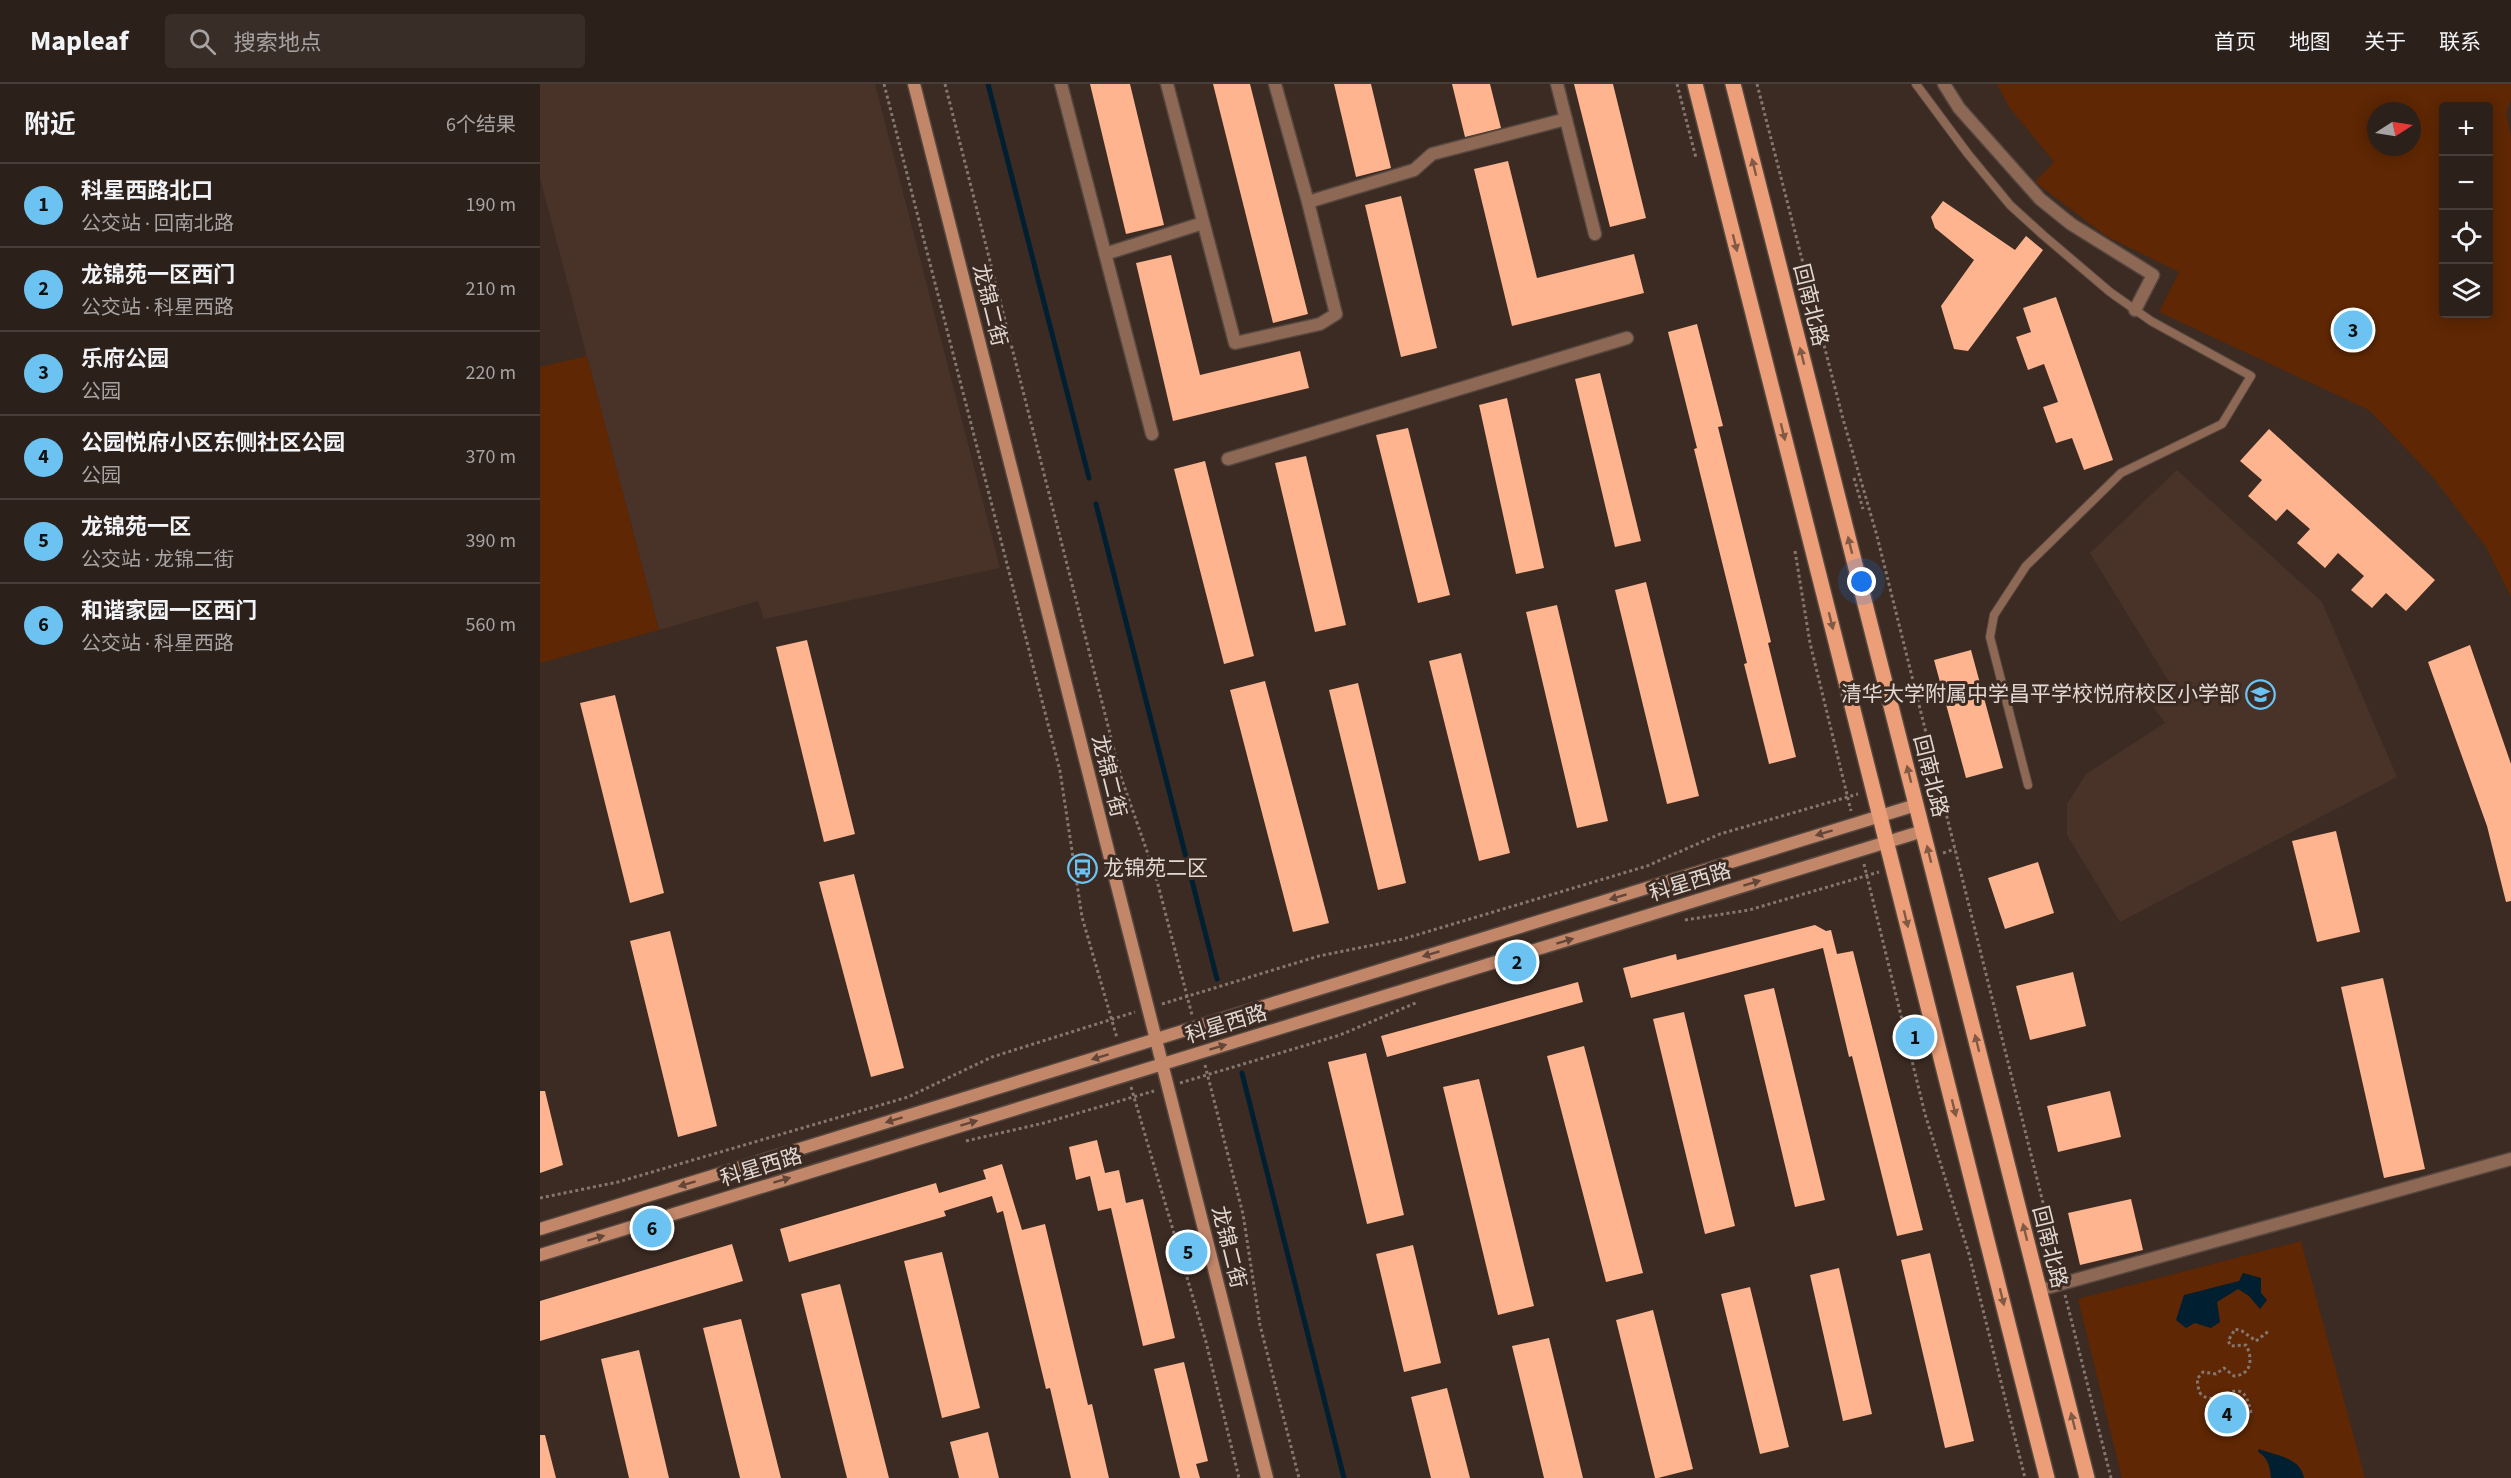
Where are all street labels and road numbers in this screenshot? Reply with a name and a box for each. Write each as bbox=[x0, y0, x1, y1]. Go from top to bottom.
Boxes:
street label: 龙锦二街 bbox=[965, 261, 1015, 349]
street label: 回南北路 bbox=[1786, 261, 1836, 349]
street label: 龙锦二街 bbox=[1084, 732, 1134, 820]
street label: 回南北路 bbox=[1906, 732, 1956, 820]
street label: 科星西路 bbox=[1645, 855, 1735, 909]
street label: 科星西路 bbox=[1181, 997, 1271, 1051]
street label: 科星西路 bbox=[716, 1140, 806, 1194]
street label: 龙锦二街 bbox=[1204, 1203, 1254, 1291]
street label: 回南北路 bbox=[2025, 1203, 2075, 1291]

